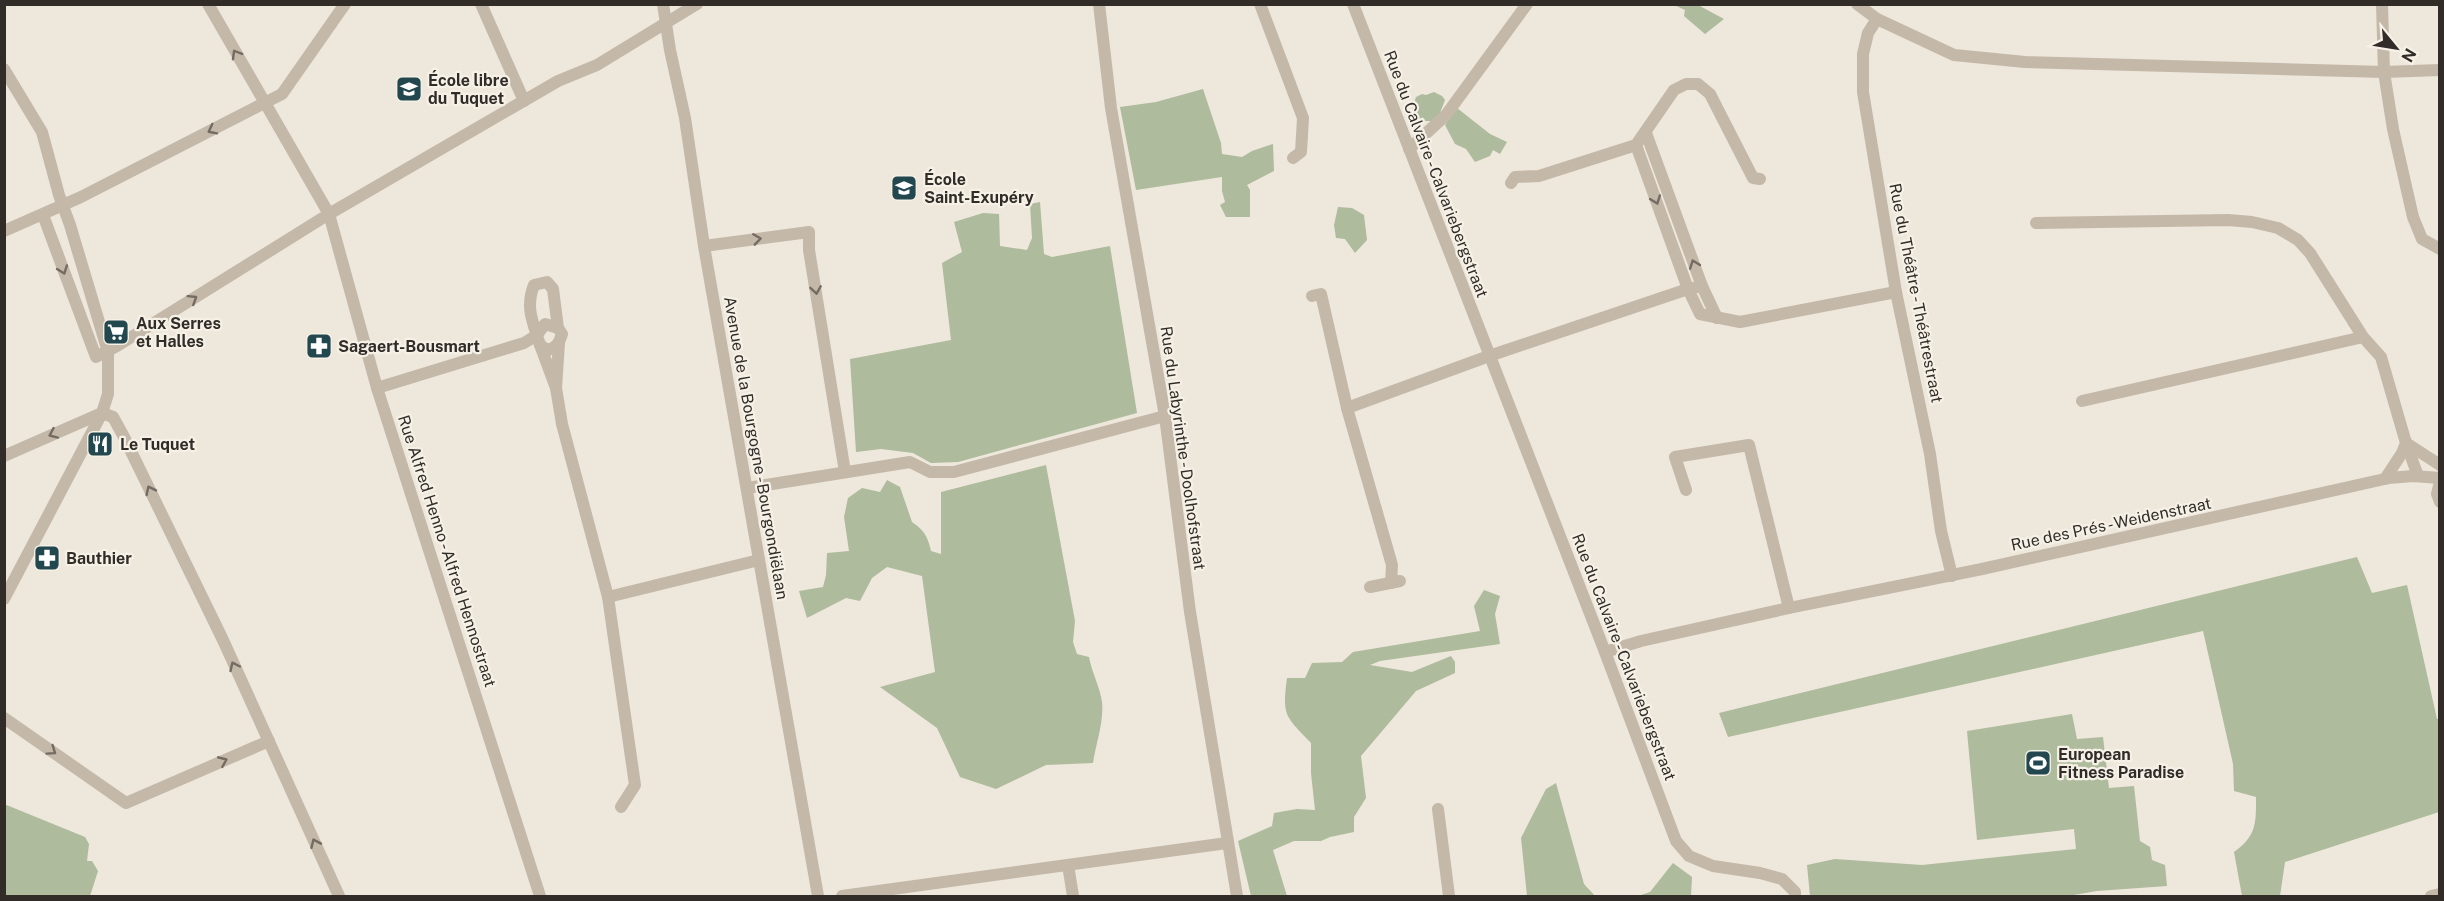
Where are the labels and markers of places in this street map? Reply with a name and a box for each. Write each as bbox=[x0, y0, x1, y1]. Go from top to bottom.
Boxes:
place label: École libre du Tuquet bbox=[428, 70, 509, 108]
school or university icon: École libre du Tuquet bbox=[394, 74, 424, 104]
place label: École Saint-Exupéry bbox=[924, 169, 1034, 207]
school or university icon: École Saint-Exupéry bbox=[889, 173, 919, 203]
place label: Aux Serres et Halles bbox=[136, 314, 221, 351]
supermarket icon: Aux Serres et Halles bbox=[101, 317, 131, 347]
pharmacy icon: Sagaert-Bousmart bbox=[304, 331, 334, 361]
place label: Sagaert-Bousmart bbox=[338, 337, 480, 356]
restaurant icon: Le Tuquet bbox=[85, 429, 115, 459]
place label: Le Tuquet bbox=[120, 435, 195, 454]
pharmacy icon: Bauthier bbox=[32, 543, 62, 573]
place label: Bauthier bbox=[66, 549, 132, 568]
place label: European Fitness Paradise bbox=[2058, 745, 2184, 782]
sports icon: European Fitness Paradise bbox=[2023, 748, 2053, 778]

